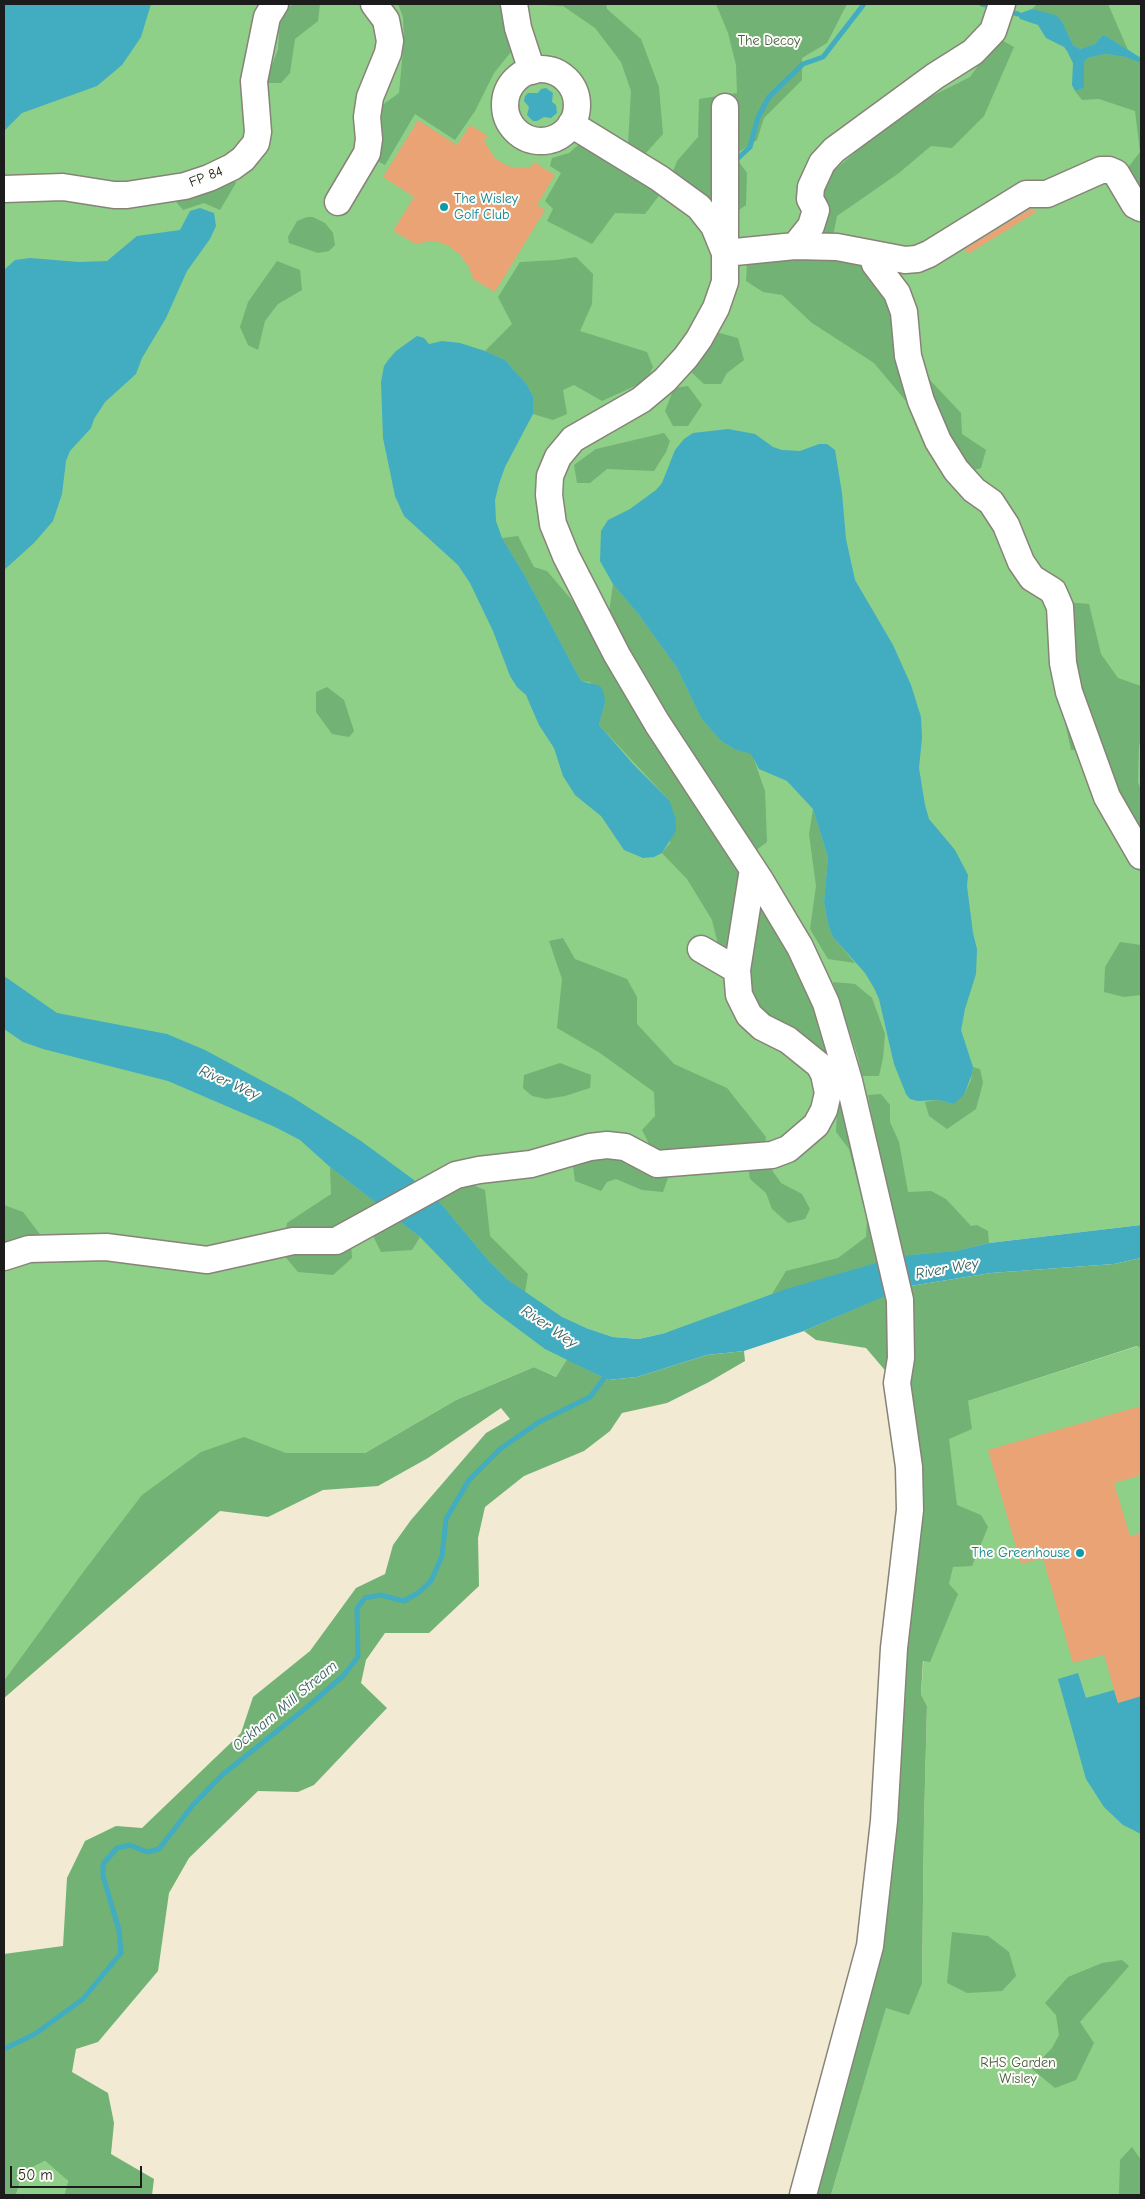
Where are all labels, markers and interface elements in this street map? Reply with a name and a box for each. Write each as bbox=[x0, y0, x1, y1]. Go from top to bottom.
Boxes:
park label: The Decoy bbox=[738, 33, 800, 49]
street label: FP 84 bbox=[187, 163, 225, 191]
place label: The Wisley Golf Club bbox=[454, 191, 518, 223]
marker: The Wisley Golf Club bbox=[438, 201, 450, 213]
water label: River Wey bbox=[196, 1062, 262, 1104]
water label: River Wey bbox=[914, 1255, 980, 1283]
water label: River Wey bbox=[518, 1302, 580, 1352]
place label: The Greenhouse bbox=[972, 1545, 1070, 1561]
marker: The Greenhouse bbox=[1074, 1547, 1086, 1559]
water label: Ockham Mill Stream bbox=[229, 1657, 341, 1755]
park label: RHS Garden Wisley bbox=[980, 2055, 1056, 2088]
scale bar bbox=[12, 2156, 145, 2188]
text: 50 m bbox=[18, 2166, 53, 2184]

